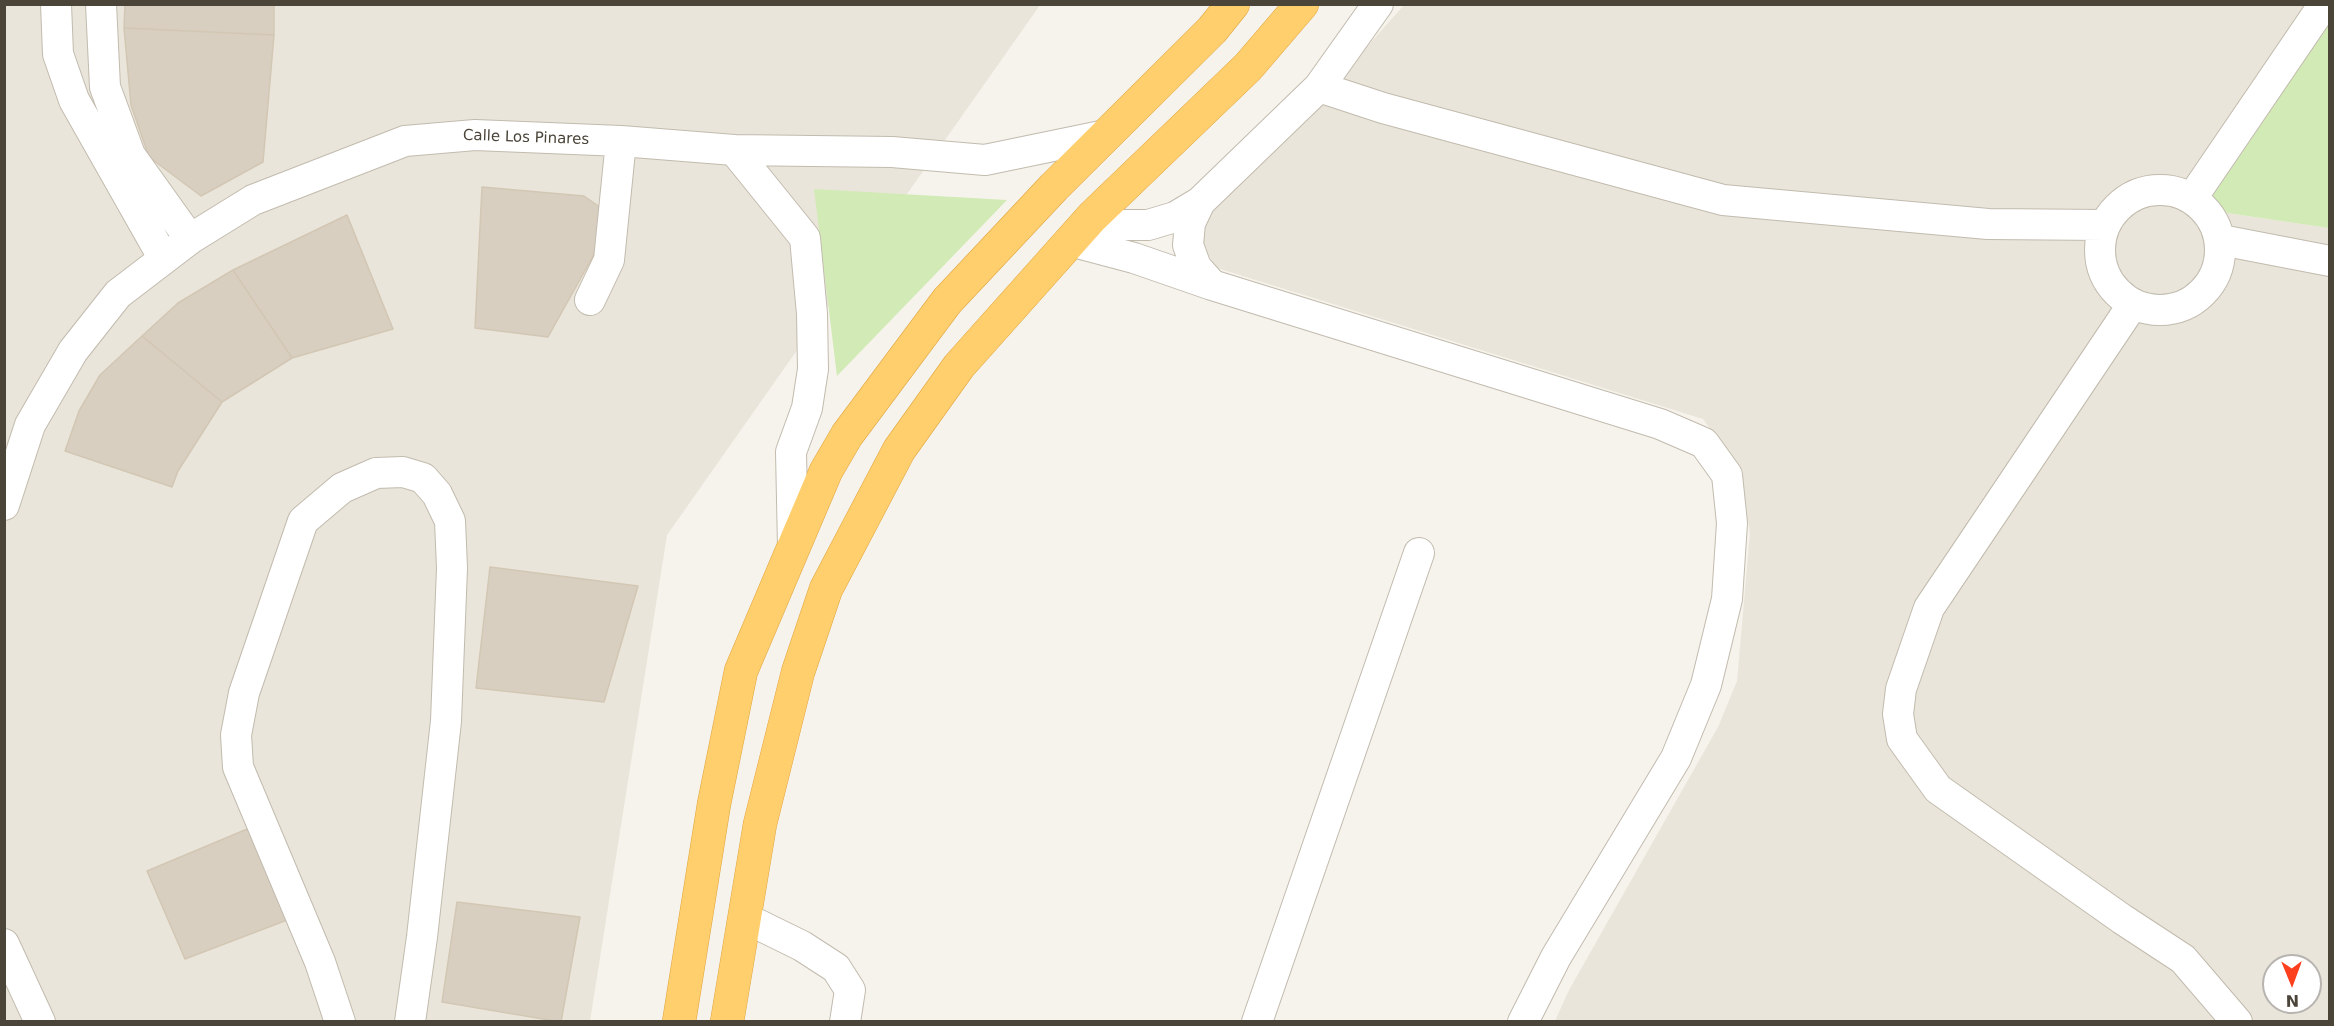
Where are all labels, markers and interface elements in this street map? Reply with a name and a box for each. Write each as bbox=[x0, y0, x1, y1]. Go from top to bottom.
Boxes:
street label: Calle Los Pinares bbox=[463, 127, 589, 149]
north arrow bbox=[2262, 954, 2322, 1014]
text: N bbox=[2285, 991, 2299, 1010]

